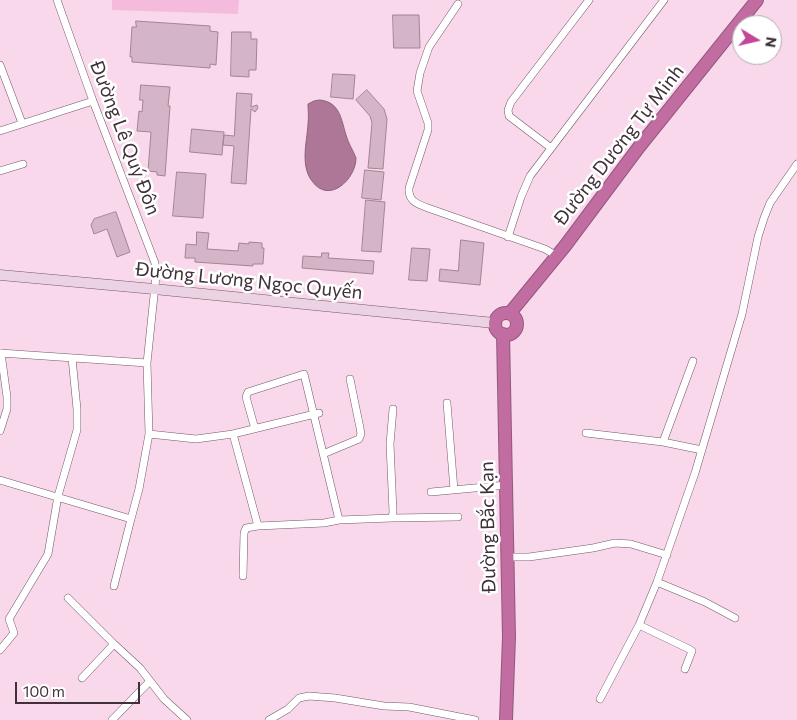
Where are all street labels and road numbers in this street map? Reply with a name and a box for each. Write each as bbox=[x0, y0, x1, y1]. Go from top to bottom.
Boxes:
street label: Đường Lê Quý Đôn bbox=[85, 58, 165, 218]
street label: Đường Dương Tự Minh bbox=[549, 60, 689, 230]
street label: Đường Lương Ngọc Quyến bbox=[134, 258, 364, 304]
street label: Đường Bắc Kạn bbox=[475, 461, 501, 593]

